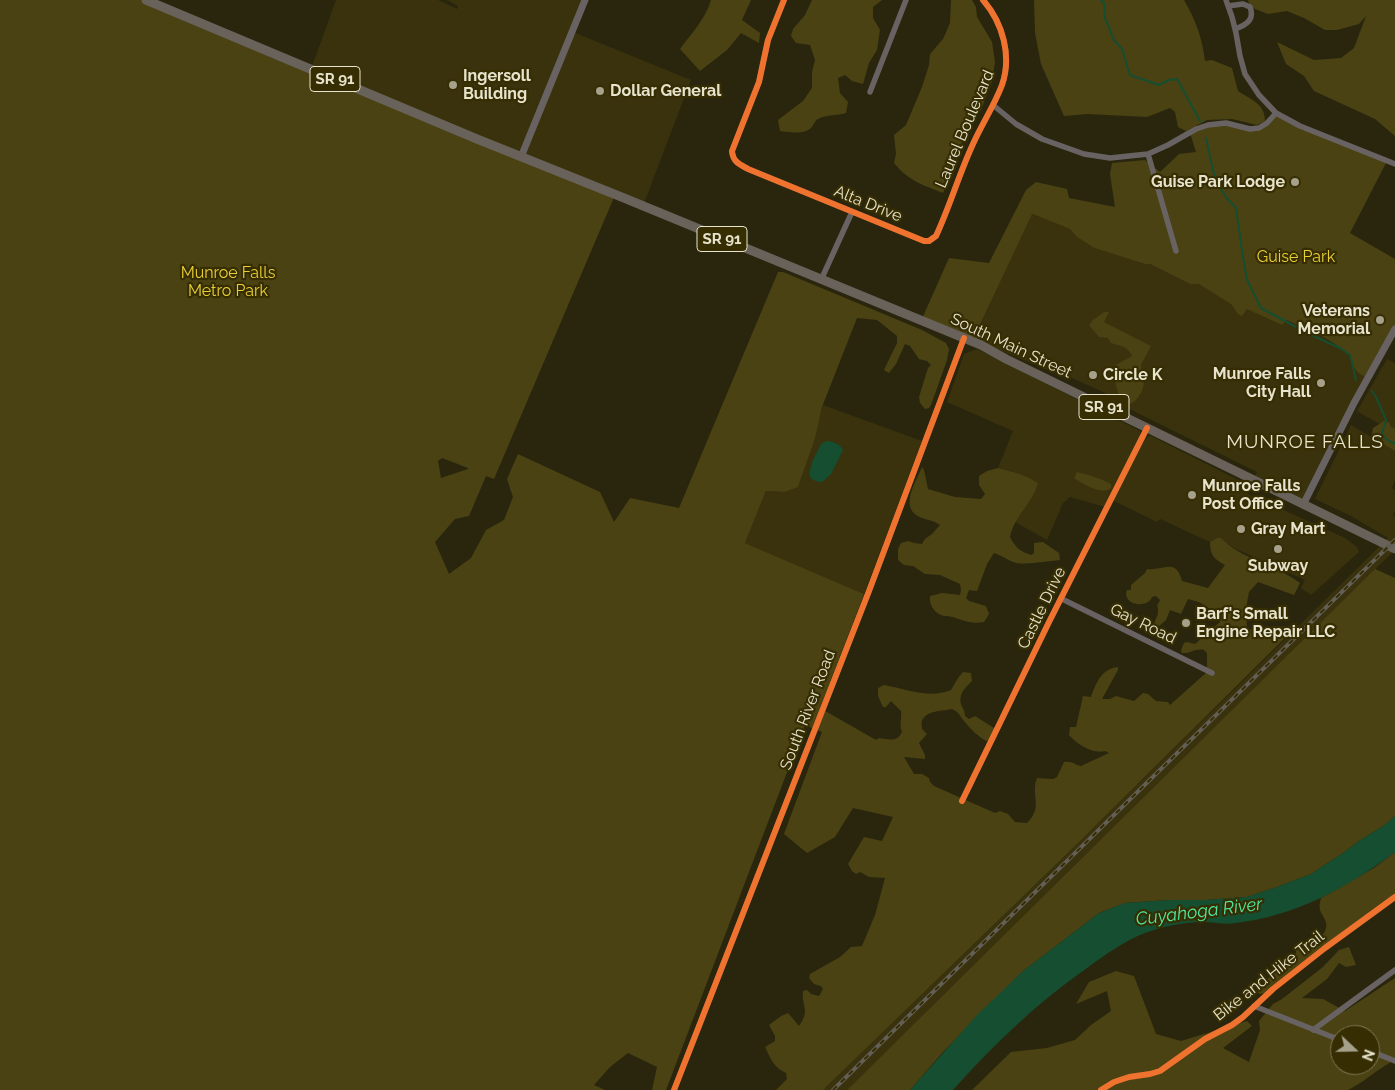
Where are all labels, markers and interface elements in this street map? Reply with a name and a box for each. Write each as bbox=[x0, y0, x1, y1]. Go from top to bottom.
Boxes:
road number: SR 91 bbox=[310, 66, 360, 92]
place label: Ingersoll Building bbox=[463, 66, 531, 104]
street label: Laurel Boulevard bbox=[931, 67, 999, 191]
marker: Ingersoll Building bbox=[447, 79, 459, 91]
place label: Dollar General bbox=[610, 81, 721, 101]
marker: Dollar General bbox=[594, 85, 606, 97]
place label: Guise Park Lodge bbox=[1151, 172, 1285, 192]
marker: Guise Park Lodge bbox=[1289, 176, 1301, 188]
street label: Alta Drive bbox=[831, 182, 905, 226]
road number: SR 91 bbox=[697, 226, 747, 252]
park label: Guise Park bbox=[1257, 247, 1335, 267]
park label: Munroe Falls Metro Park bbox=[181, 263, 275, 301]
place label: Veterans Memorial bbox=[1298, 301, 1370, 339]
street label: South Main Street bbox=[947, 310, 1075, 382]
marker: Veterans Memorial bbox=[1374, 314, 1386, 326]
place label: Munroe Falls City Hall bbox=[1213, 364, 1311, 402]
place label: Circle K bbox=[1103, 365, 1162, 385]
marker: Circle K bbox=[1087, 369, 1099, 381]
marker: Munroe Falls City Hall bbox=[1315, 377, 1327, 389]
road number: SR 91 bbox=[1079, 394, 1129, 420]
district label: MUNROE FALLS bbox=[1225, 431, 1385, 453]
place label: Munroe Falls Post Office bbox=[1202, 476, 1300, 514]
marker: Munroe Falls Post Office bbox=[1186, 489, 1198, 501]
place label: Gray Mart bbox=[1251, 519, 1326, 539]
marker: Gray Mart bbox=[1235, 523, 1247, 535]
marker: Subway bbox=[1272, 543, 1284, 555]
place label: Subway bbox=[1248, 556, 1308, 576]
street label: Castle Drive bbox=[1014, 564, 1070, 652]
street label: Gay Road bbox=[1107, 600, 1179, 648]
place label: Barf's Small Engine Repair LLC bbox=[1196, 604, 1335, 642]
marker: Barf's Small Engine Repair LLC bbox=[1180, 617, 1192, 629]
street label: South River Road bbox=[776, 647, 840, 773]
water label: Cuyahoga River bbox=[1135, 894, 1263, 930]
street label: Bike and Hike Trail bbox=[1210, 927, 1328, 1025]
north arrow bbox=[1330, 1025, 1380, 1075]
text: N bbox=[1359, 1047, 1377, 1063]

